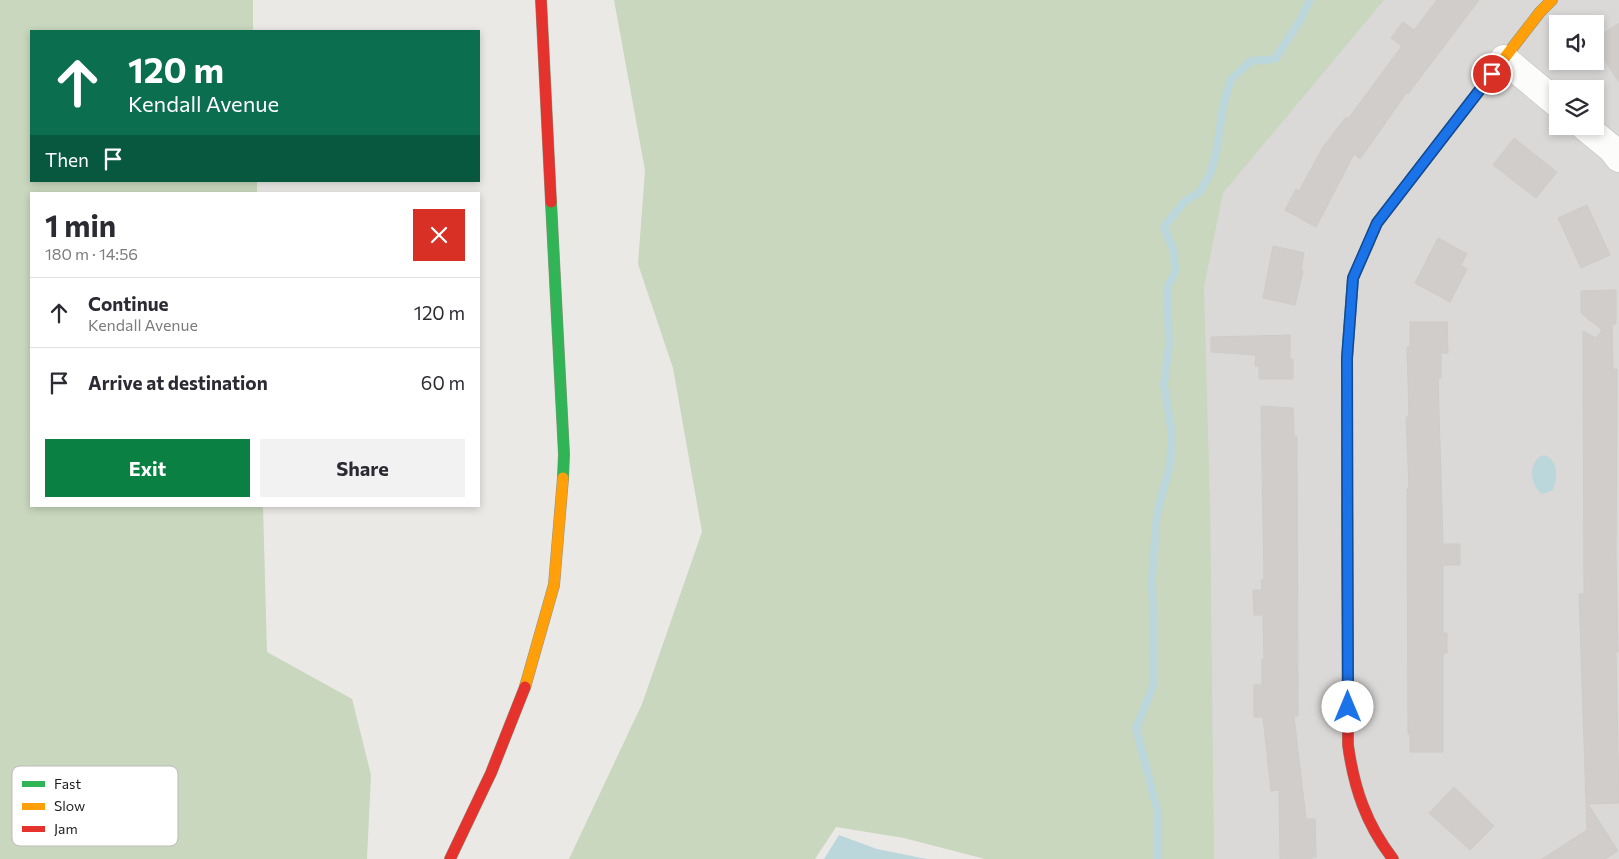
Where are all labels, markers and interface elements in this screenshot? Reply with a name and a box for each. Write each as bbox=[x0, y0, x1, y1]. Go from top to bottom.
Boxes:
map controls bbox=[1549, 15, 1604, 135]
button: sound bbox=[1549, 15, 1604, 70]
text: 120 m bbox=[128, 47, 224, 90]
icon: ahead bbox=[45, 50, 110, 115]
pin bbox=[1471, 53, 1513, 95]
icon: arrive bbox=[1478, 60, 1506, 88]
button: layers bbox=[1549, 80, 1604, 135]
text: Kendall Avenue bbox=[128, 90, 279, 117]
icon: arrive bbox=[99, 145, 127, 173]
text: Then bbox=[45, 148, 89, 171]
text: 1 min bbox=[45, 206, 116, 243]
button: close bbox=[413, 209, 465, 261]
text: 180 m · 14:56 bbox=[45, 244, 138, 263]
text: Continue bbox=[88, 292, 168, 315]
icon: ahead bbox=[45, 299, 73, 327]
text: 120 m bbox=[414, 301, 465, 324]
text: Kendall Avenue bbox=[88, 315, 198, 334]
icon: arrive bbox=[45, 369, 73, 397]
text: Arrive at destination bbox=[88, 371, 268, 394]
text: 60 m bbox=[421, 371, 465, 394]
button: Exit bbox=[45, 439, 250, 497]
button: Share bbox=[260, 439, 465, 497]
position arrow bbox=[1321, 680, 1373, 732]
legend bbox=[12, 766, 178, 846]
text: Fast bbox=[54, 775, 81, 792]
text: Slow bbox=[54, 797, 85, 814]
text: Jam bbox=[54, 820, 78, 837]

